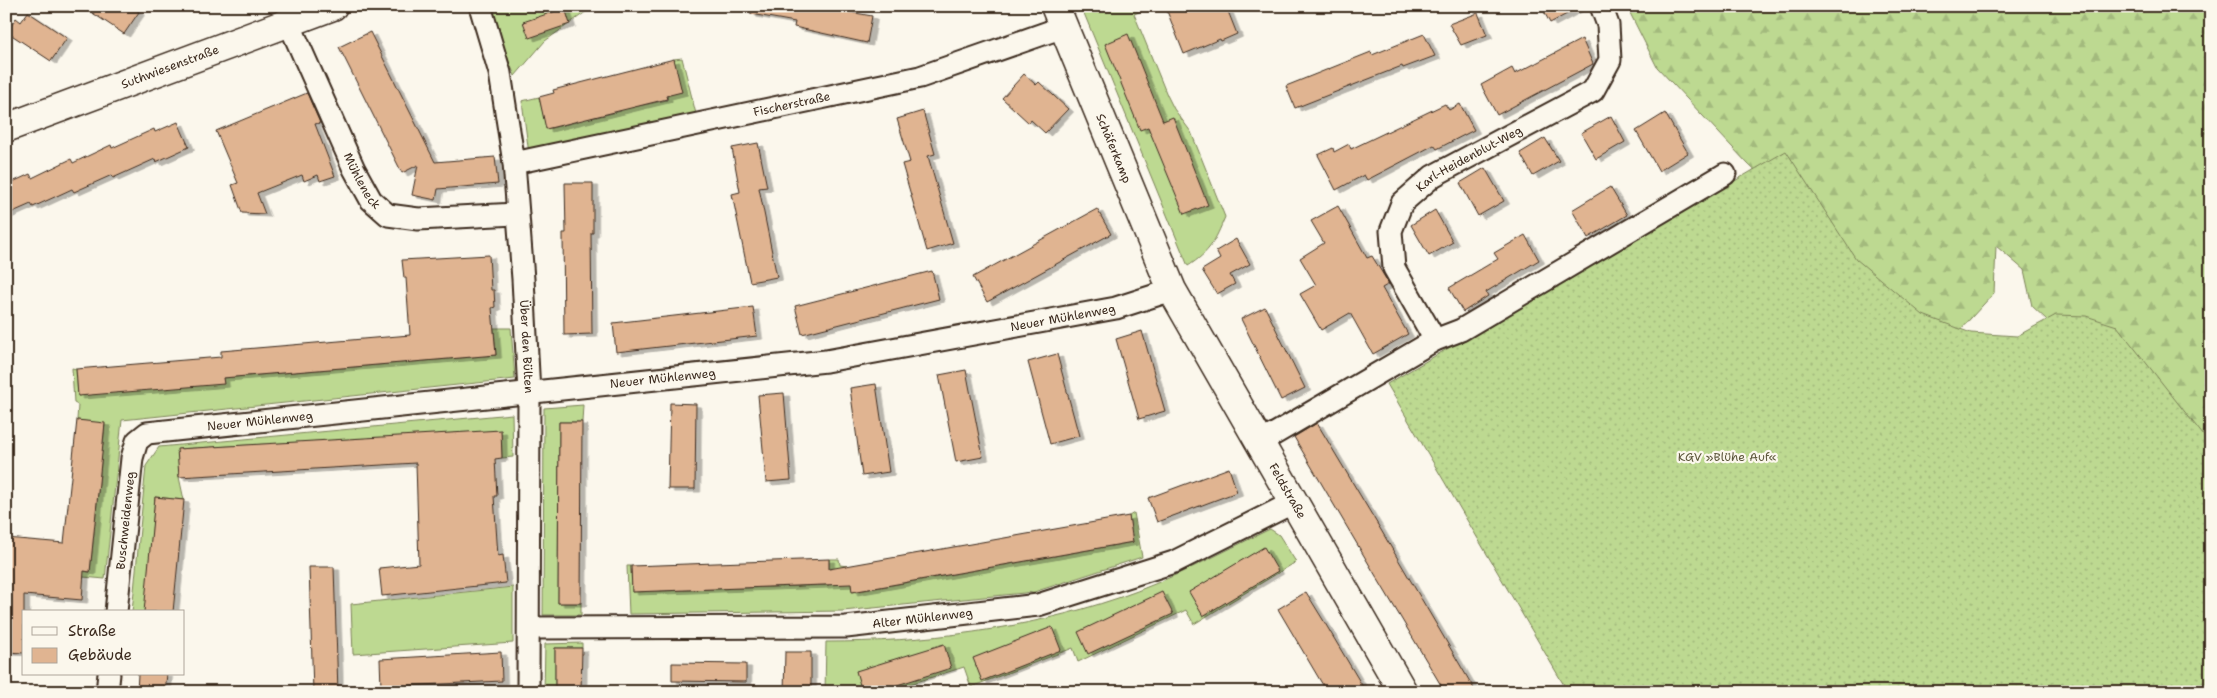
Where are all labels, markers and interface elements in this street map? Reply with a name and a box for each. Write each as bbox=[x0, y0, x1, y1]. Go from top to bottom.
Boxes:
street label: Suthwiesenstraße bbox=[119, 41, 221, 92]
street label: Fischerstraße bbox=[752, 88, 832, 120]
street label: Schäferkamp bbox=[1092, 111, 1135, 186]
street label: Karl-Heidenblut-Weg bbox=[1413, 122, 1525, 195]
street label: Mühleneck bbox=[340, 150, 384, 213]
street label: Über den Bülten bbox=[516, 299, 537, 394]
street label: Neuer Mühlenweg bbox=[1009, 300, 1117, 335]
street label: Neuer Mühlenweg bbox=[609, 365, 716, 392]
street label: Neuer Mühlenweg bbox=[206, 407, 314, 435]
park label: KGV »Blühe Auf« bbox=[1678, 449, 1777, 465]
street label: Feldstraße bbox=[1265, 460, 1310, 522]
street label: Buschweidenweg bbox=[112, 471, 139, 570]
street label: Alter Mühlenweg bbox=[871, 605, 974, 632]
legend bbox=[22, 610, 185, 676]
text: Straße bbox=[68, 621, 116, 641]
text: Gebäude bbox=[68, 645, 132, 665]

